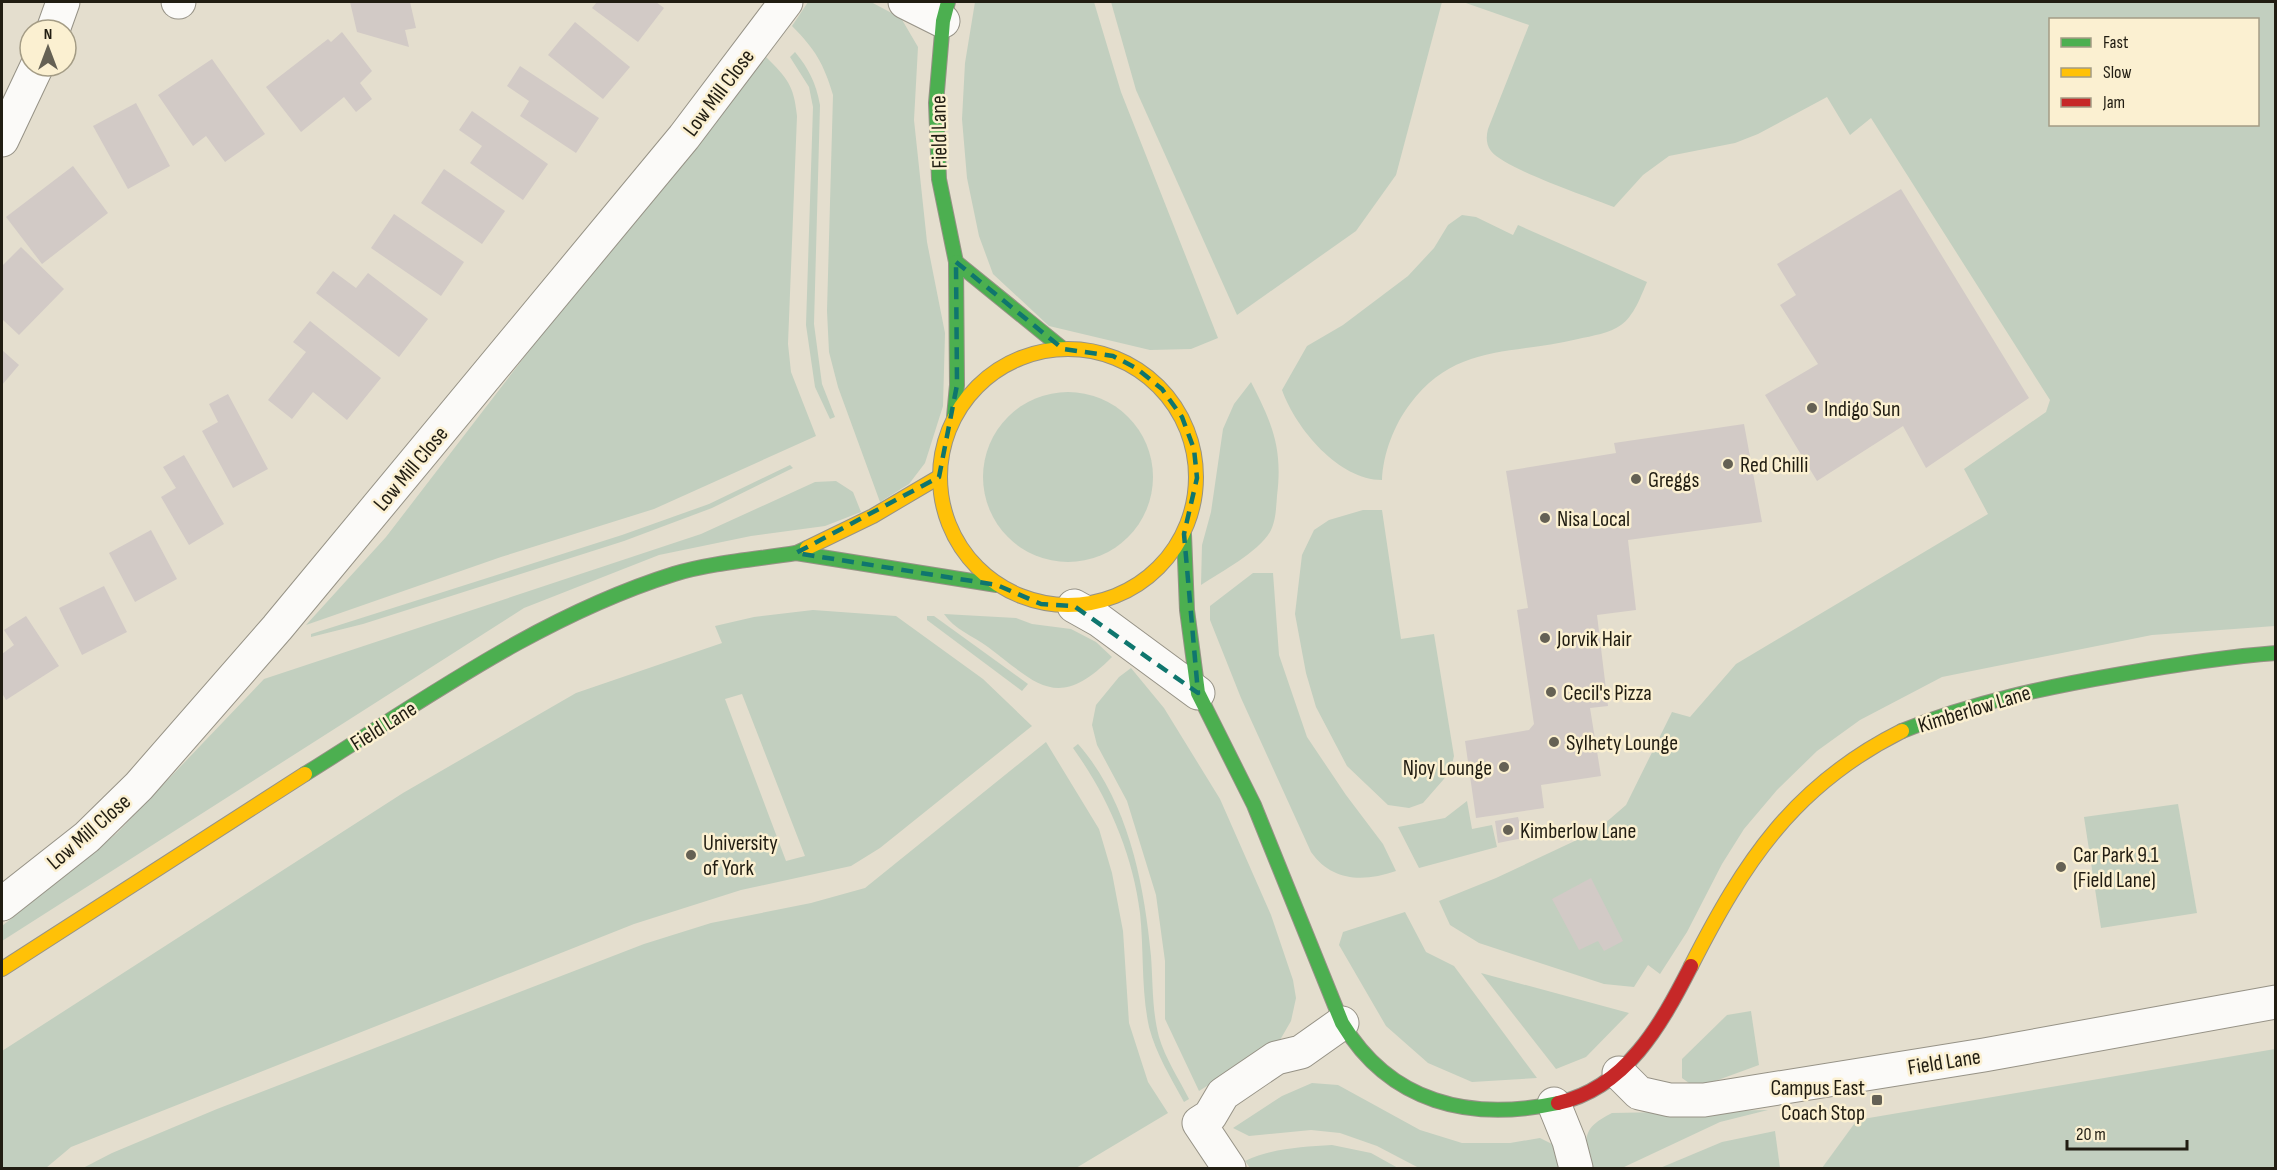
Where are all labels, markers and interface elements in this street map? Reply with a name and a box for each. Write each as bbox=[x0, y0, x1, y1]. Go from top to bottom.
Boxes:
north arrow bbox=[18, 18, 78, 78]
legend bbox=[2049, 18, 2259, 126]
text: N bbox=[44, 25, 52, 44]
text: Fast bbox=[2103, 32, 2129, 53]
street label: Low Mill Close bbox=[678, 44, 761, 142]
text: Slow bbox=[2103, 62, 2132, 83]
text: Jam bbox=[2102, 92, 2125, 113]
street label: Field Lane bbox=[925, 95, 954, 169]
place label: Indigo Sun bbox=[1824, 396, 1900, 423]
marker: Indigo Sun bbox=[1805, 401, 1819, 415]
street label: Low Mill Close bbox=[368, 421, 454, 517]
place label: Red Chilli bbox=[1740, 452, 1808, 479]
marker: Red Chilli bbox=[1721, 457, 1735, 471]
place label: Greggs bbox=[1648, 467, 1699, 494]
marker: Greggs bbox=[1629, 472, 1643, 486]
place label: Nisa Local bbox=[1557, 506, 1630, 533]
marker: Nisa Local bbox=[1538, 511, 1552, 525]
place label: Jorvik Hair bbox=[1556, 626, 1632, 653]
marker: Jorvik Hair bbox=[1538, 631, 1552, 645]
place label: Cecil's Pizza bbox=[1563, 680, 1652, 707]
street label: Kimberlow Lane bbox=[1915, 680, 2034, 739]
marker: Cecil's Pizza bbox=[1544, 685, 1558, 699]
street label: Field Lane bbox=[346, 695, 422, 757]
place label: Sylhety Lounge bbox=[1566, 730, 1678, 757]
marker: Sylhety Lounge bbox=[1547, 735, 1561, 749]
place label: Njoy Lounge bbox=[1403, 755, 1492, 782]
marker: Njoy Lounge bbox=[1497, 760, 1511, 774]
street label: Low Mill Close bbox=[42, 788, 136, 876]
place label: Kimberlow Lane bbox=[1520, 818, 1636, 845]
marker: Kimberlow Lane bbox=[1501, 823, 1515, 837]
place label: University of York bbox=[703, 830, 778, 882]
place label: Car Park 9.1 (Field Lane) bbox=[2073, 842, 2159, 894]
marker: University of York bbox=[684, 848, 698, 862]
marker: Car Park 9.1 (Field Lane) bbox=[2054, 860, 2068, 874]
street label: Field Lane bbox=[1906, 1043, 1983, 1082]
place label: Campus East Coach Stop bbox=[1771, 1075, 1865, 1127]
marker: Campus East Coach Stop bbox=[1870, 1093, 1884, 1107]
scale bar bbox=[2067, 1113, 2187, 1151]
text: 20 m bbox=[2076, 1124, 2106, 1145]

